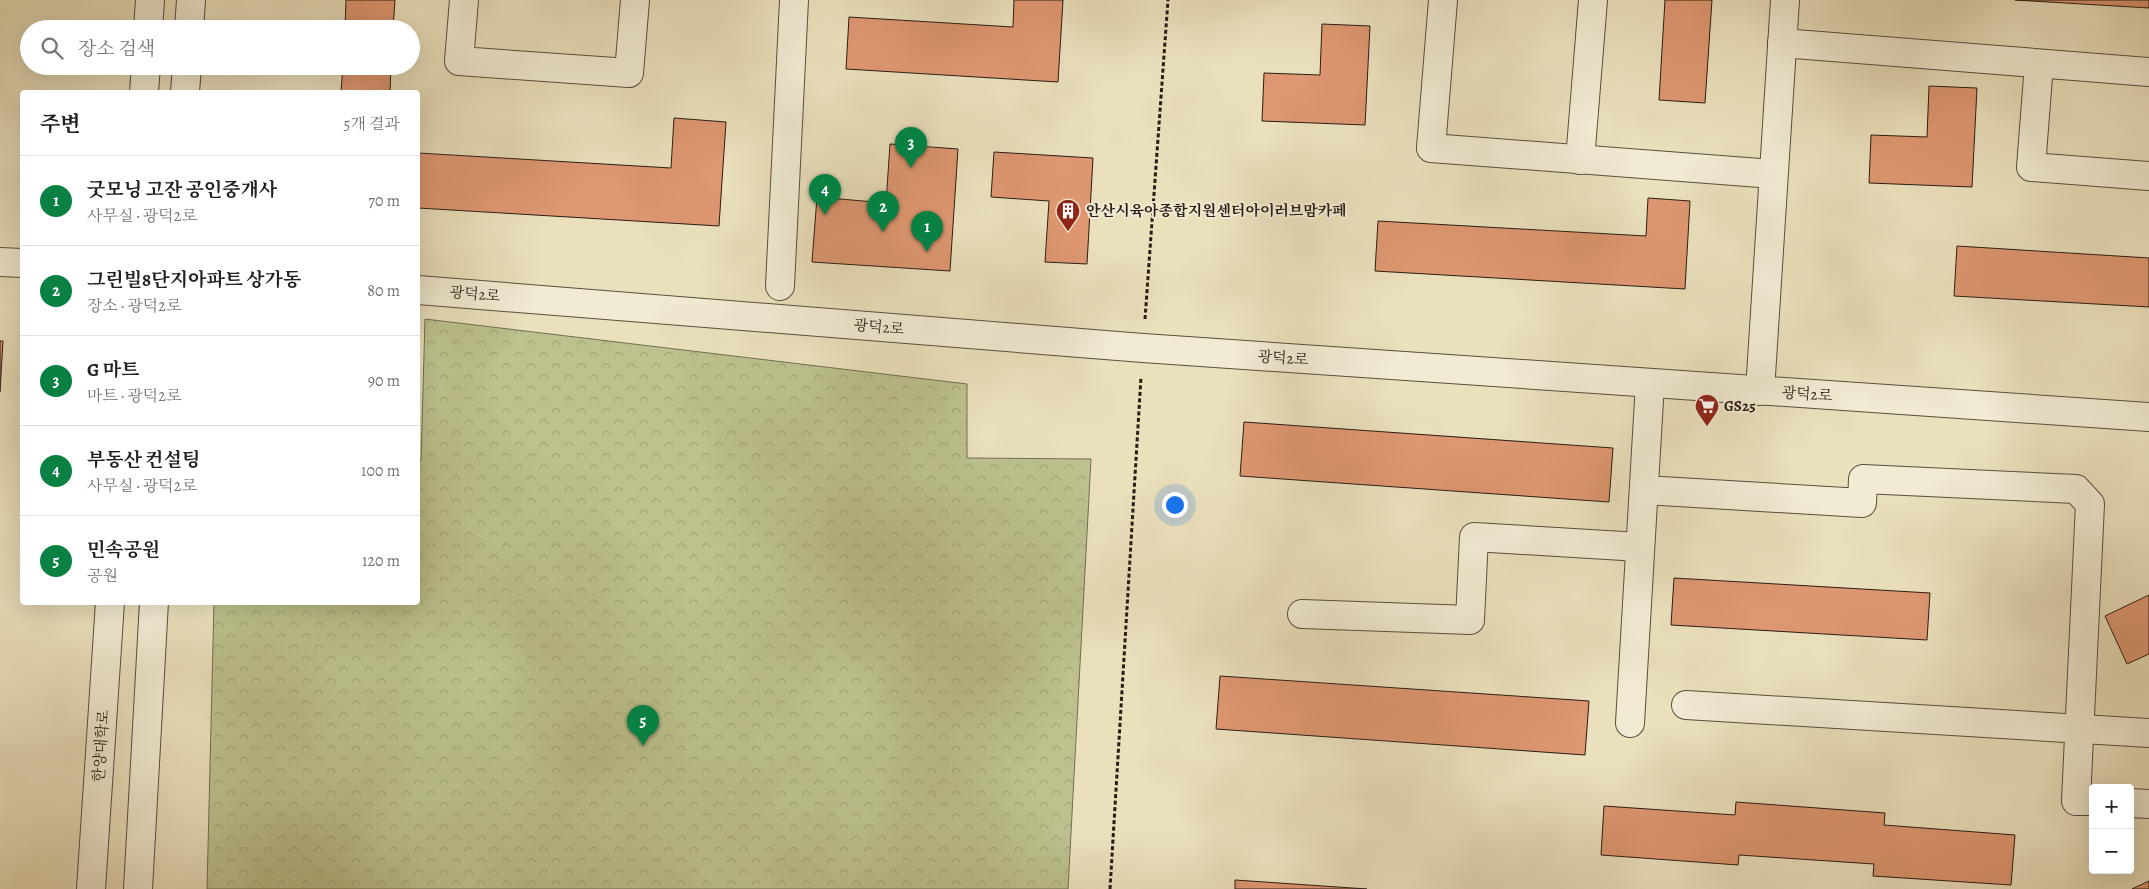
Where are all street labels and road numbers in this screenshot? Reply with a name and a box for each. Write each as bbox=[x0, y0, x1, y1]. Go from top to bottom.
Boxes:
street label: 광덕2로 bbox=[449, 282, 502, 306]
street label: 광덕2로 bbox=[853, 315, 906, 339]
street label: 광덕2로 bbox=[1257, 346, 1309, 370]
street label: 광덕2로 bbox=[1781, 382, 1833, 406]
street label: 한양대학로 bbox=[88, 709, 114, 783]

